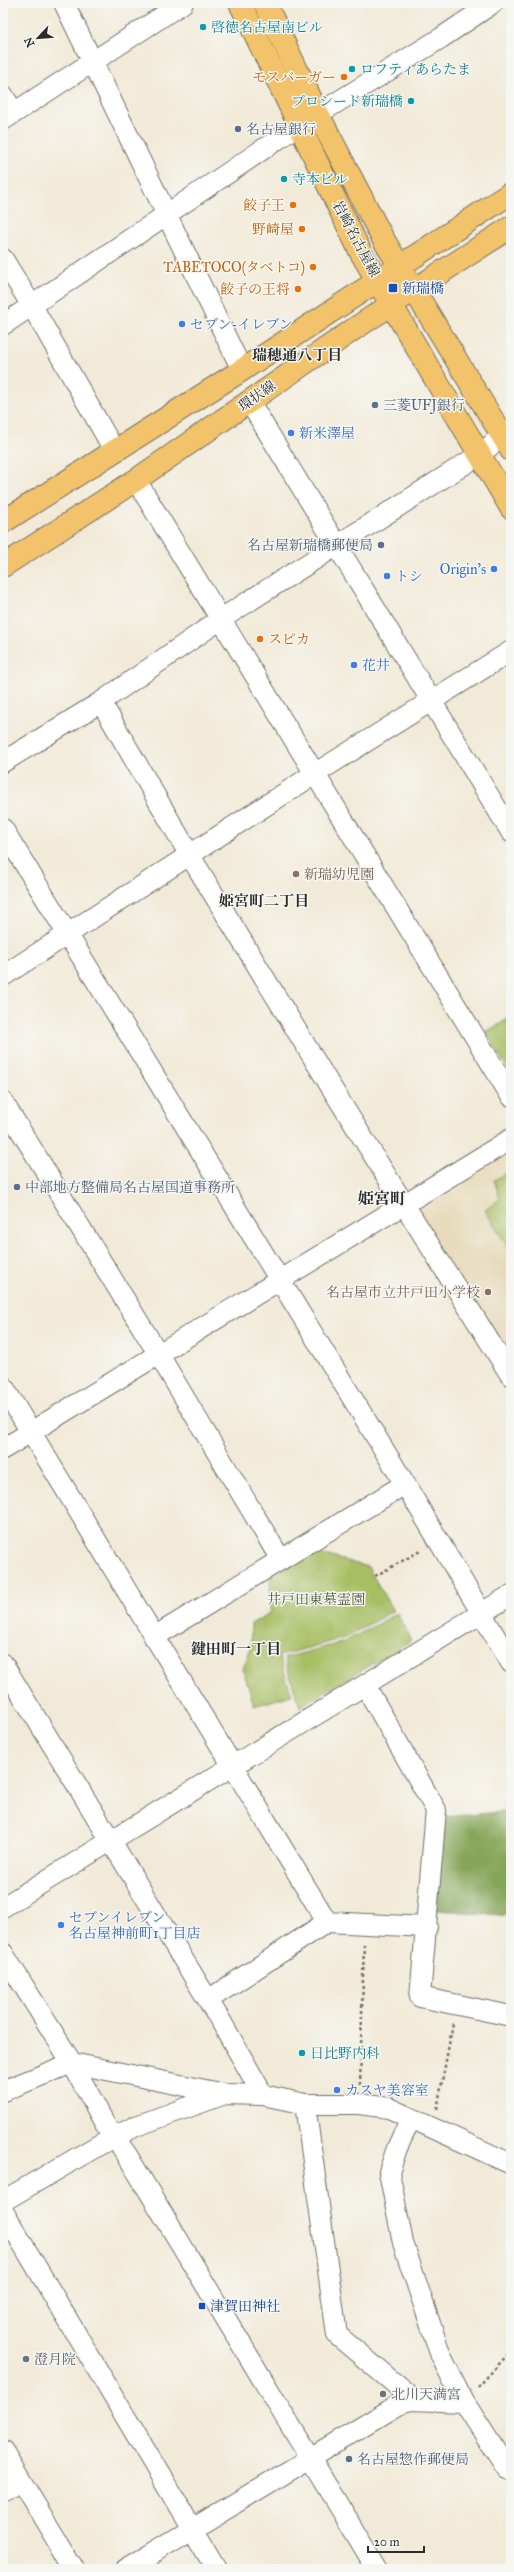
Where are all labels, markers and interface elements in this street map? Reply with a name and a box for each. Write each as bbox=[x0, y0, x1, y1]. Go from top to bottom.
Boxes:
north arrow bbox=[18, 18, 58, 58]
place label: 啓徳名古屋南ビル bbox=[211, 19, 323, 36]
marker: 啓徳名古屋南ビル bbox=[198, 22, 208, 32]
text: N bbox=[21, 35, 37, 49]
place label: ロフティあらたま bbox=[360, 61, 471, 78]
marker: ロフティあらたま bbox=[347, 64, 357, 74]
place label: モスバーガー bbox=[252, 69, 336, 86]
marker: モスバーガー bbox=[339, 72, 349, 82]
place label: プロシード新瑞橋 bbox=[291, 93, 403, 110]
marker: プロシード新瑞橋 bbox=[406, 96, 416, 106]
place label: 名古屋銀行 bbox=[246, 121, 316, 138]
marker: 名古屋銀行 bbox=[233, 124, 243, 134]
place label: 寺本ビル bbox=[292, 171, 348, 188]
marker: 寺本ビル bbox=[279, 174, 289, 184]
place label: 餃子王 bbox=[243, 197, 285, 214]
street label: 岩崎名古屋線 bbox=[329, 198, 383, 280]
marker: 餃子王 bbox=[288, 200, 298, 210]
place label: 野崎屋 bbox=[252, 221, 294, 238]
marker: 野崎屋 bbox=[297, 224, 307, 234]
place label: TABETOCO(タベトコ) bbox=[163, 259, 305, 277]
marker: TABETOCO(タベトコ) bbox=[308, 262, 318, 272]
place label: 新瑞橋 bbox=[402, 280, 444, 297]
place label: 餃子の王将 bbox=[220, 281, 290, 298]
marker: 新瑞橋 bbox=[387, 282, 399, 294]
marker: 餃子の王将 bbox=[293, 284, 303, 294]
place label: セブン-イレブン bbox=[190, 316, 293, 333]
marker: セブン-イレブン bbox=[177, 319, 187, 329]
district label: 瑞穂通八丁目 bbox=[252, 346, 342, 364]
street label: 環状線 bbox=[235, 377, 279, 415]
place label: 三菱UFJ銀行 bbox=[383, 397, 465, 415]
marker: 三菱UFJ銀行 bbox=[370, 400, 380, 410]
place label: 新米澤屋 bbox=[299, 425, 355, 442]
marker: 新米澤屋 bbox=[286, 428, 296, 438]
place label: 名古屋新瑞橋郵便局 bbox=[247, 537, 373, 554]
marker: 名古屋新瑞橋郵便局 bbox=[376, 540, 386, 550]
place label: Origin's bbox=[440, 561, 486, 578]
marker: Origin's bbox=[489, 564, 499, 574]
place label: トシ bbox=[395, 568, 423, 585]
marker: トシ bbox=[382, 571, 392, 581]
place label: スピカ bbox=[268, 631, 310, 648]
marker: スピカ bbox=[255, 634, 265, 644]
place label: 花井 bbox=[362, 657, 390, 674]
marker: 花井 bbox=[349, 660, 359, 670]
place label: 新瑞幼児園 bbox=[304, 866, 374, 883]
marker: 新瑞幼児園 bbox=[291, 869, 301, 879]
district label: 姫宮町二丁目 bbox=[219, 892, 309, 910]
place label: 中部地方整備局名古屋国道事務所 bbox=[25, 1179, 235, 1196]
marker: 中部地方整備局名古屋国道事務所 bbox=[12, 1182, 22, 1192]
district label: 姫宮町 bbox=[358, 1189, 406, 1208]
place label: 名古屋市立井戸田小学校 bbox=[326, 1284, 480, 1301]
marker: 名古屋市立井戸田小学校 bbox=[483, 1287, 493, 1297]
park label: 井戸田東墓霊園 bbox=[267, 1591, 365, 1608]
district label: 鍵田町一丁目 bbox=[191, 1640, 281, 1658]
place label: セブンイレブン 名古屋神前町1丁目店 bbox=[69, 1909, 201, 1942]
marker: セブンイレブン 名古屋神前町1丁目店 bbox=[56, 1920, 66, 1930]
place label: 日比野内科 bbox=[310, 2045, 380, 2062]
marker: 日比野内科 bbox=[297, 2048, 307, 2058]
place label: カスヤ美容室 bbox=[345, 2082, 429, 2099]
marker: カスヤ美容室 bbox=[332, 2085, 342, 2095]
place label: 津賀田神社 bbox=[210, 2298, 280, 2315]
marker: 津賀田神社 bbox=[197, 2301, 207, 2311]
place label: 澄月院 bbox=[34, 2351, 76, 2368]
marker: 澄月院 bbox=[21, 2354, 31, 2364]
place label: 北川天満宮 bbox=[391, 2386, 461, 2403]
marker: 北川天満宮 bbox=[378, 2389, 388, 2399]
place label: 名古屋惣作郵便局 bbox=[357, 2451, 469, 2468]
marker: 名古屋惣作郵便局 bbox=[344, 2454, 354, 2464]
scale bar bbox=[368, 2528, 424, 2554]
text: 20 m bbox=[374, 2535, 400, 2549]

